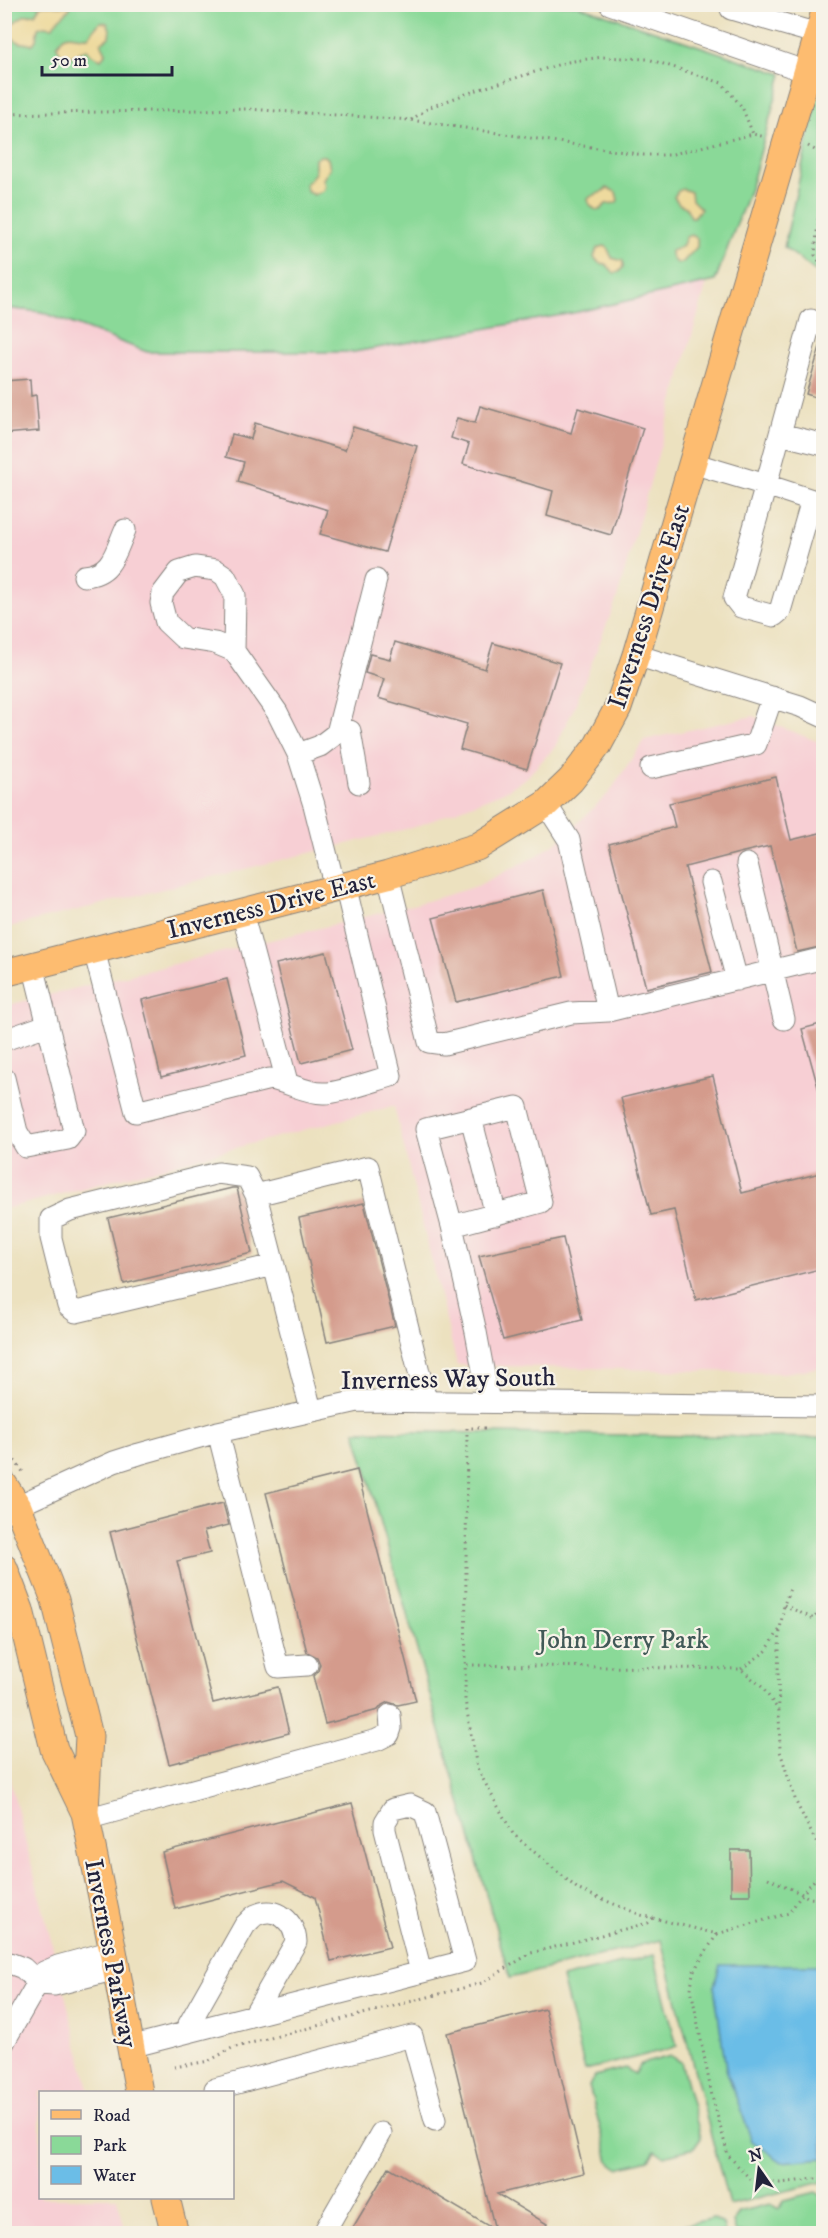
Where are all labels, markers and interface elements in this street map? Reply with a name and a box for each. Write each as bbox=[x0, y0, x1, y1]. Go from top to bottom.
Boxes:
scale bar bbox=[42, 39, 172, 77]
text: 50 m bbox=[51, 50, 87, 72]
street label: Inverness Drive East bbox=[601, 500, 698, 713]
street label: Inverness Drive East bbox=[164, 864, 379, 947]
street label: Inverness Way South bbox=[340, 1361, 556, 1398]
park label: John Derry Park bbox=[535, 1624, 709, 1657]
street label: Inverness Parkway bbox=[76, 1856, 145, 2051]
legend bbox=[39, 2091, 234, 2199]
text: Road bbox=[93, 2105, 130, 2127]
text: Park bbox=[93, 2135, 127, 2157]
north arrow bbox=[729, 2139, 789, 2199]
text: N bbox=[747, 2144, 764, 2167]
text: Water bbox=[92, 2165, 136, 2187]

